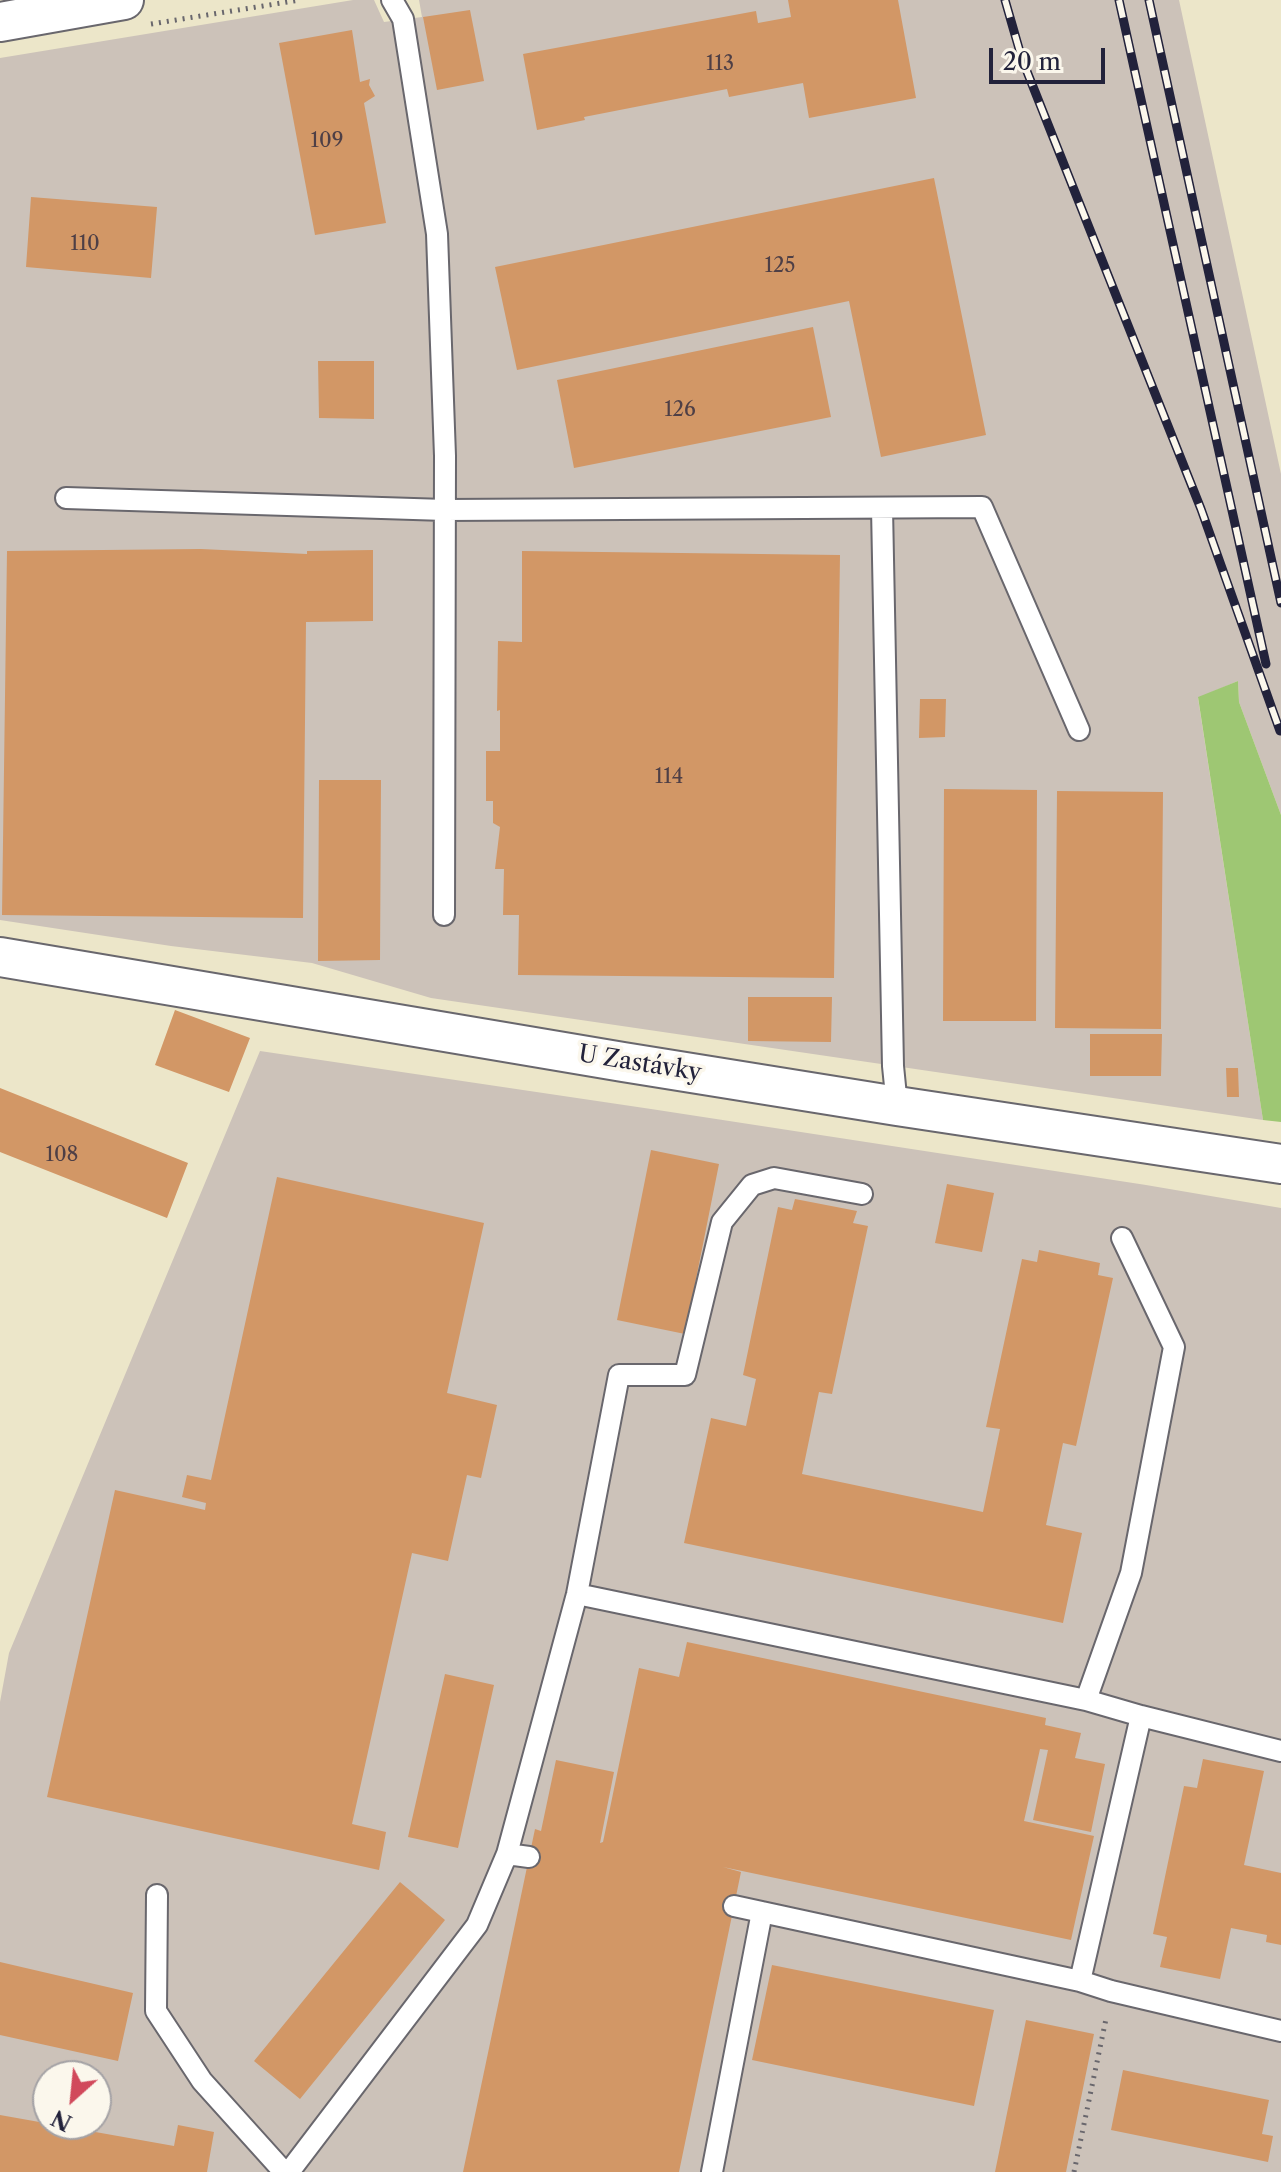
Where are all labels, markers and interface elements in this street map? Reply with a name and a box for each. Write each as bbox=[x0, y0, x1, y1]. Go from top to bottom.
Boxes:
scale bar bbox=[993, 32, 1109, 82]
text: 20 m bbox=[1003, 47, 1061, 76]
house number: 113 bbox=[706, 52, 734, 76]
house number: 109 bbox=[311, 129, 343, 153]
house number: 110 bbox=[70, 232, 100, 256]
house number: 125 bbox=[765, 254, 795, 278]
house number: 126 bbox=[664, 398, 696, 422]
house number: 114 bbox=[655, 765, 683, 789]
street label: U Zastávky bbox=[576, 1040, 704, 1088]
house number: 108 bbox=[46, 1143, 78, 1167]
north arrow bbox=[32, 2060, 112, 2140]
text: N bbox=[47, 2104, 76, 2136]

